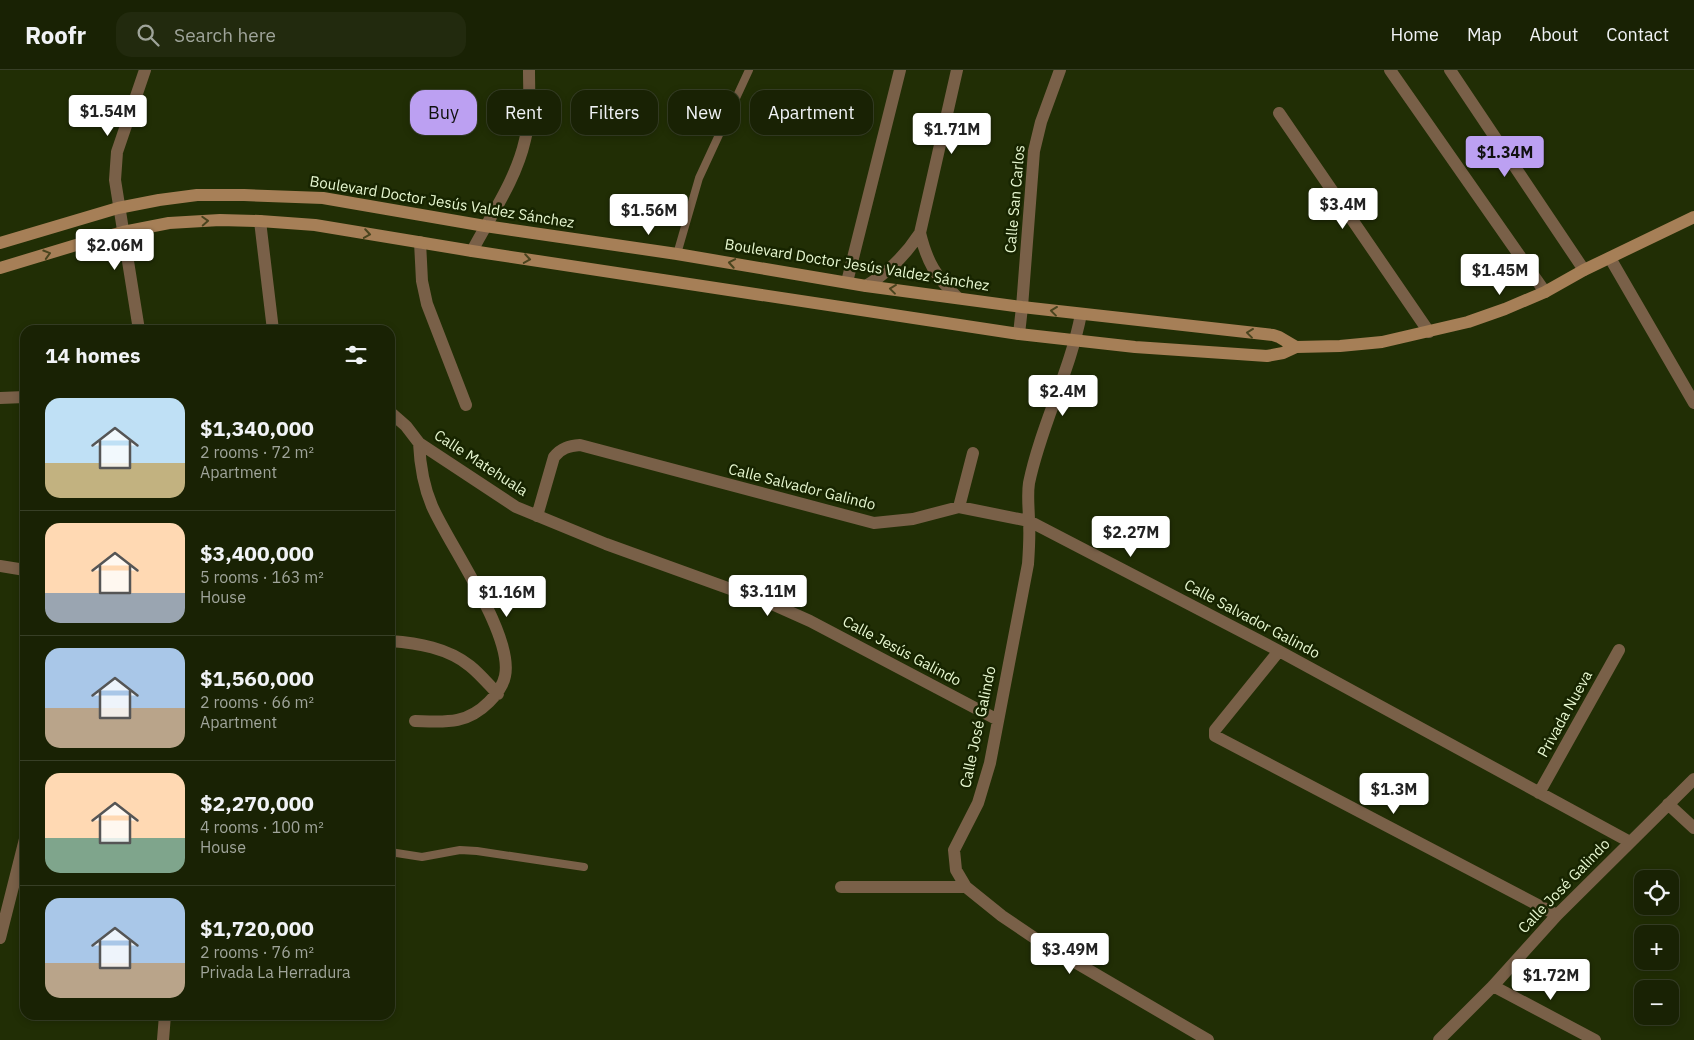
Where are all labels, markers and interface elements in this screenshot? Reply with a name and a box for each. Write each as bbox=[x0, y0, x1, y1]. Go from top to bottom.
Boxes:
search box bbox=[116, 12, 466, 57]
text: Roofr bbox=[25, 19, 86, 51]
icon: search bbox=[134, 21, 162, 49]
text: Search here bbox=[174, 23, 276, 47]
text: Home bbox=[1391, 23, 1439, 46]
text: Map bbox=[1467, 23, 1502, 46]
text: About bbox=[1530, 23, 1578, 46]
text: Contact bbox=[1606, 23, 1669, 46]
chip: Buy bbox=[410, 90, 477, 135]
chip: Rent bbox=[487, 90, 561, 135]
chip: Filters bbox=[571, 90, 658, 135]
chip: New bbox=[668, 90, 740, 135]
chip: Apartment bbox=[750, 90, 873, 135]
pin: $1.54M bbox=[67, 94, 149, 137]
text: $1.54M bbox=[80, 101, 136, 121]
pin: $1.71M bbox=[911, 112, 993, 155]
text: $1.71M bbox=[924, 119, 980, 139]
pin: $1.34M bbox=[1464, 136, 1546, 178]
text: $1.34M bbox=[1477, 142, 1533, 162]
street label: Calle San Carlos bbox=[1000, 144, 1029, 254]
street label: Boulevard Doctor Jesús Valdez Sánchez bbox=[308, 171, 576, 232]
pin: $3.4M bbox=[1308, 188, 1378, 230]
pin: $1.56M bbox=[608, 194, 690, 236]
text: $3.4M bbox=[1320, 194, 1366, 214]
text: $1.56M bbox=[621, 200, 677, 220]
one-way arrow bbox=[201, 216, 209, 227]
pin: $2.06M bbox=[74, 228, 156, 271]
one-way arrow bbox=[362, 228, 371, 238]
street label: Boulevard Doctor Jesús Valdez Sánchez bbox=[723, 234, 991, 295]
text: $2.06M bbox=[87, 235, 143, 255]
one-way arrow bbox=[42, 249, 50, 259]
one-way arrow bbox=[523, 254, 532, 264]
pin: $1.45M bbox=[1459, 254, 1541, 296]
one-way arrow bbox=[728, 259, 737, 269]
text: $1.45M bbox=[1472, 260, 1528, 280]
one-way arrow bbox=[888, 284, 896, 295]
one-way arrow bbox=[1050, 306, 1058, 317]
one-way arrow bbox=[1246, 328, 1254, 339]
text: 14 homes bbox=[45, 341, 141, 369]
icon: filters bbox=[342, 341, 370, 369]
pin: $2.4M bbox=[1028, 374, 1098, 417]
text: $2.4M bbox=[1040, 381, 1086, 401]
text: $1,340,000 bbox=[200, 414, 314, 442]
icon: home bbox=[85, 418, 145, 478]
street label: Calle Matehuala bbox=[431, 425, 532, 500]
text: 2 rooms · 72 m² bbox=[200, 442, 314, 462]
street label: Calle Salvador Galindo bbox=[726, 459, 878, 514]
text: Apartment bbox=[200, 462, 277, 482]
pin: $2.27M bbox=[1090, 516, 1172, 558]
text: $2.27M bbox=[1103, 522, 1159, 542]
text: $3,400,000 bbox=[200, 539, 314, 567]
icon: home bbox=[85, 543, 145, 603]
text: 5 rooms · 163 m² bbox=[200, 567, 324, 587]
pin: $3.11M bbox=[727, 574, 809, 617]
street label: Calle Salvador Galindo bbox=[1181, 575, 1323, 662]
pin: $1.16M bbox=[466, 576, 548, 618]
text: $3.11M bbox=[740, 581, 796, 601]
text: $1.16M bbox=[479, 582, 535, 602]
text: House bbox=[200, 587, 246, 607]
street label: Calle Jesús Galindo bbox=[840, 611, 965, 690]
text: $1,560,000 bbox=[200, 664, 314, 692]
street label: Calle José Galindo bbox=[955, 664, 1000, 790]
street label: Privada Nueva bbox=[1533, 667, 1596, 760]
icon: home bbox=[85, 668, 145, 728]
text: 2 rooms · 66 m² bbox=[200, 692, 314, 712]
text: Apartment bbox=[200, 712, 277, 732]
pin: $1.3M bbox=[1359, 772, 1429, 815]
text: $1.3M bbox=[1371, 779, 1417, 799]
text: $2,270,000 bbox=[200, 789, 314, 817]
icon: home bbox=[85, 793, 145, 853]
text: 4 rooms · 100 m² bbox=[200, 817, 324, 837]
street label: Calle José Galindo bbox=[1514, 834, 1614, 937]
text: House bbox=[200, 837, 246, 857]
map controls bbox=[1634, 870, 1679, 1025]
button: locate bbox=[1634, 870, 1679, 915]
text: $1,720,000 bbox=[200, 914, 314, 942]
icon: home bbox=[85, 918, 145, 978]
button: + bbox=[1634, 925, 1679, 970]
pin: $3.49M bbox=[1029, 932, 1111, 975]
text: $3.49M bbox=[1042, 939, 1098, 959]
text: 2 rooms · 76 m² bbox=[200, 942, 314, 962]
pin: $1.72M bbox=[1510, 958, 1592, 1001]
text: Privada La Herradura bbox=[200, 962, 351, 982]
text: $1.72M bbox=[1523, 965, 1579, 985]
button: − bbox=[1634, 980, 1679, 1025]

